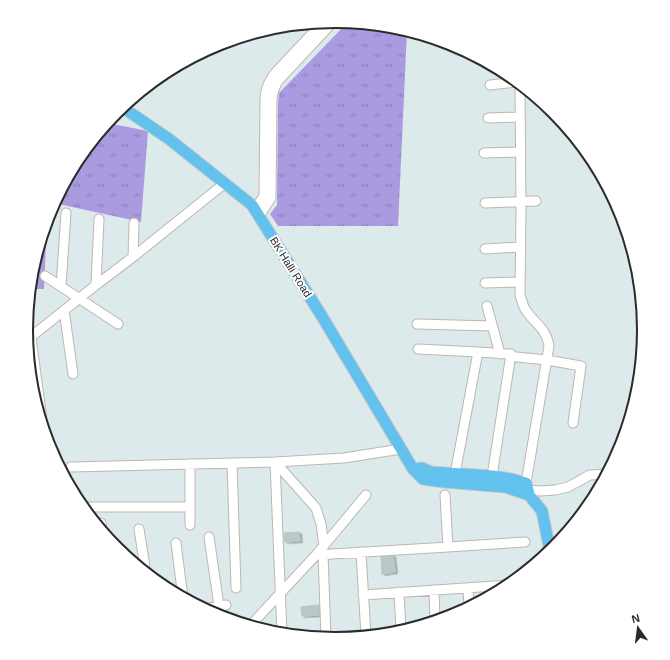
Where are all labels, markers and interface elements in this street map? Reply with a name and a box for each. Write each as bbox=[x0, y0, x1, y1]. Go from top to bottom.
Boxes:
street label: BK Halli Road bbox=[268, 235, 314, 299]
north arrow bbox=[618, 608, 658, 648]
text: N bbox=[630, 612, 641, 625]

